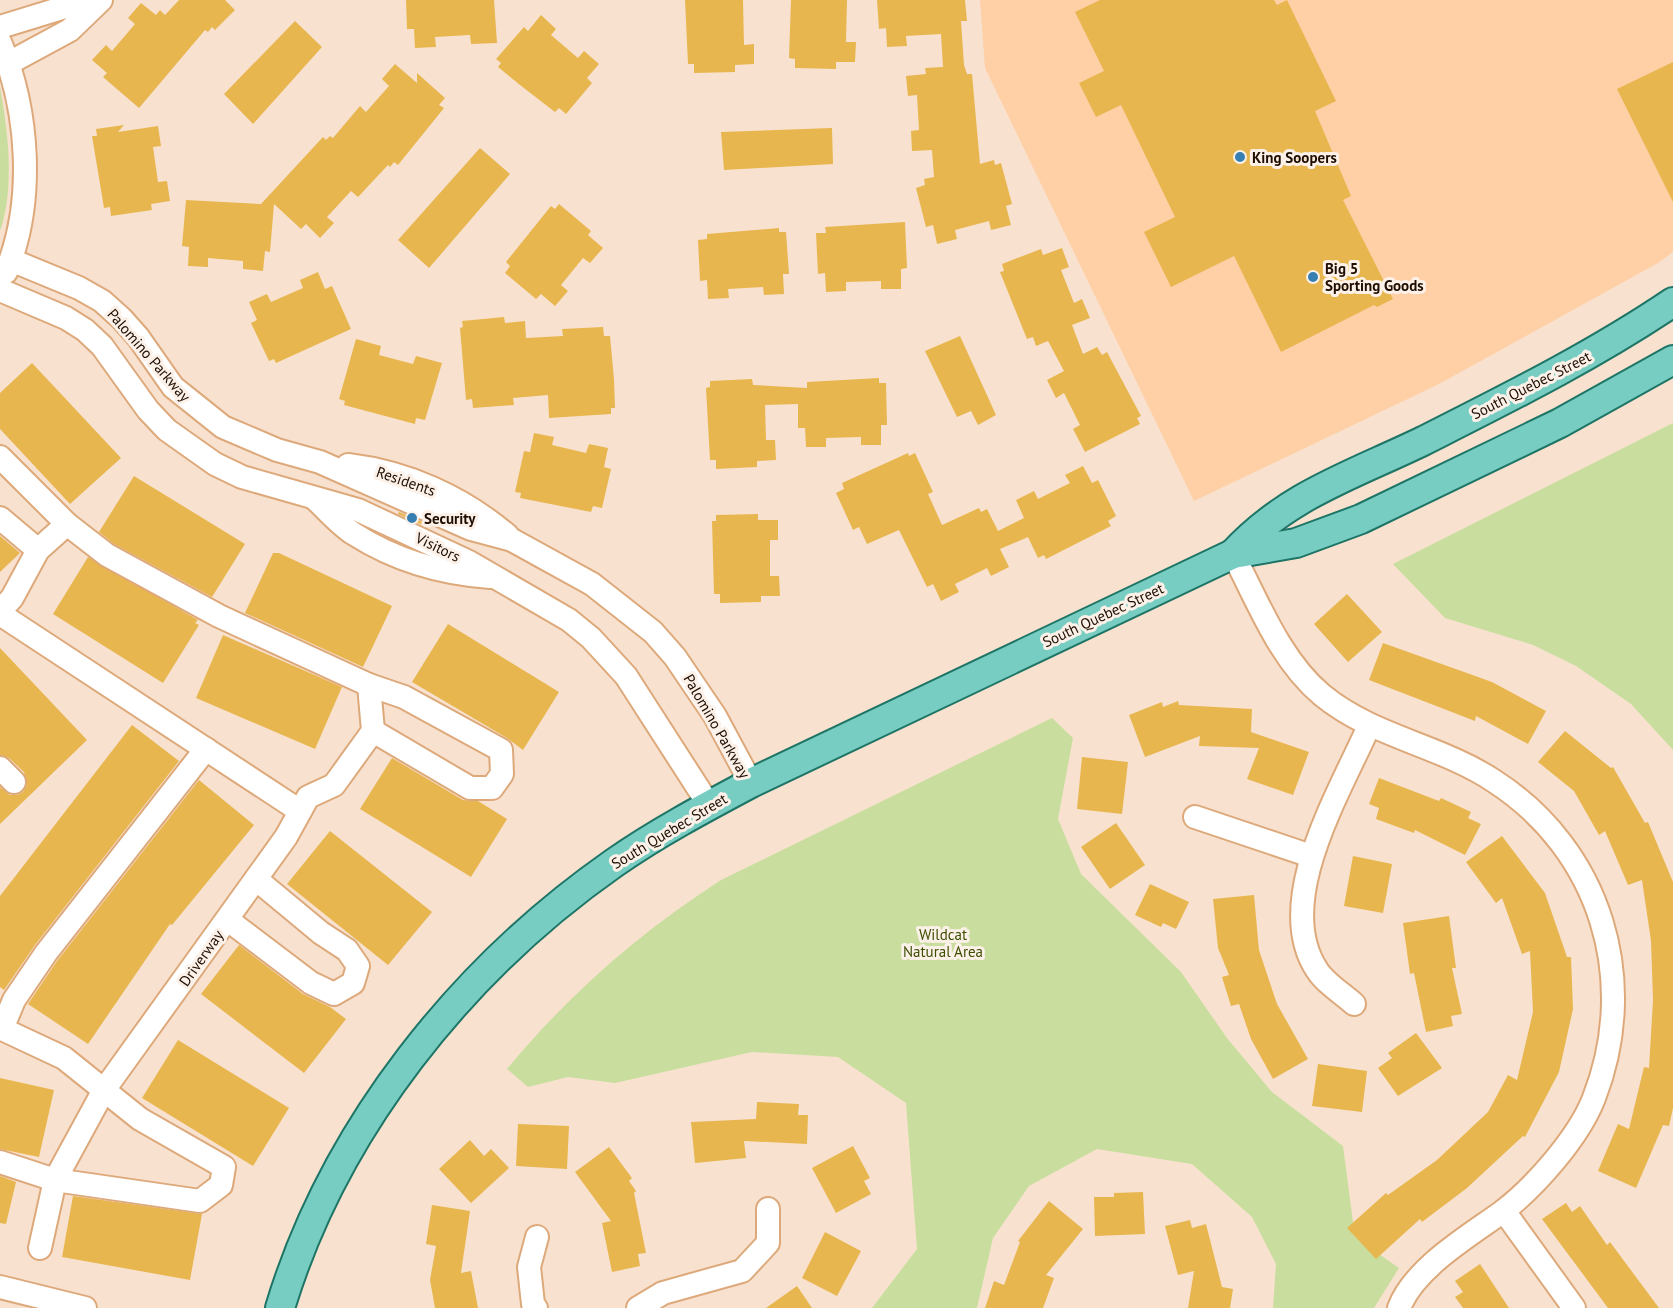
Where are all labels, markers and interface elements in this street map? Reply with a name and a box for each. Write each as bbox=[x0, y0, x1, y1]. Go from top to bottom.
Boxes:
place label: King Soopers bbox=[1252, 148, 1337, 167]
marker: King Soopers bbox=[1233, 150, 1247, 164]
place label: Big 5 Sporting Goods bbox=[1325, 259, 1424, 295]
marker: Big 5 Sporting Goods bbox=[1306, 270, 1320, 284]
street label: Palomino Parkway bbox=[103, 305, 195, 405]
street label: South Quebec Street bbox=[1468, 347, 1594, 423]
street label: Residents bbox=[374, 462, 438, 500]
place label: Security bbox=[424, 509, 476, 528]
marker: Security bbox=[405, 511, 419, 525]
street label: Visitors bbox=[412, 528, 463, 566]
street label: South Quebec Street bbox=[1039, 579, 1167, 651]
street label: Palomino Parkway bbox=[679, 670, 755, 782]
street label: South Quebec Street bbox=[608, 789, 730, 873]
park label: Wildcat Natural Area bbox=[903, 925, 983, 961]
street label: Driverway bbox=[175, 926, 227, 990]

